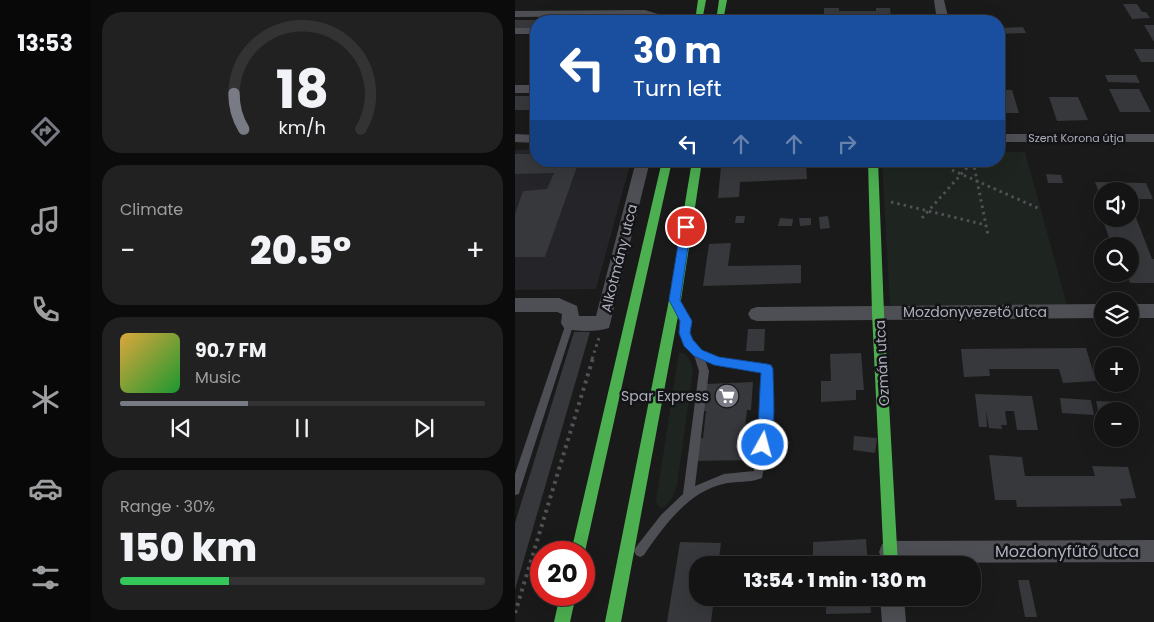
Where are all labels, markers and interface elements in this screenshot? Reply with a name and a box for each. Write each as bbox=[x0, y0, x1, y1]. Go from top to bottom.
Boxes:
text: 30 m bbox=[633, 26, 721, 75]
text: 13:53 bbox=[17, 28, 73, 59]
icon: left bbox=[550, 35, 615, 100]
text: 18 bbox=[276, 53, 329, 126]
text: Turn left bbox=[633, 73, 721, 104]
icon: directions bbox=[28, 114, 63, 149]
text: km/h bbox=[279, 115, 326, 140]
icon: left bbox=[674, 130, 702, 158]
icon: ahead bbox=[727, 130, 755, 158]
icon: ahead bbox=[780, 130, 808, 158]
icon: right bbox=[833, 130, 861, 158]
street label: Szent Korona útja bbox=[1028, 130, 1124, 146]
map controls bbox=[1094, 182, 1139, 447]
button: sound bbox=[1094, 182, 1139, 227]
text: Climate bbox=[120, 198, 183, 221]
street label: Alkotmány utca bbox=[596, 202, 642, 314]
icon: music bbox=[28, 203, 63, 238]
pin bbox=[665, 206, 707, 248]
icon: arrive bbox=[672, 213, 700, 241]
text: 20.5° bbox=[250, 224, 351, 277]
text: − bbox=[120, 231, 135, 270]
text: + bbox=[466, 231, 485, 270]
button: search bbox=[1094, 237, 1139, 282]
icon: phone bbox=[28, 292, 63, 327]
button: layers bbox=[1094, 292, 1139, 337]
street label: Mozdonyvezető utca bbox=[903, 302, 1047, 322]
street label: Ozmán utca bbox=[870, 320, 894, 406]
text: 90.7 FM bbox=[195, 337, 266, 364]
button: + bbox=[1094, 347, 1139, 392]
text: Music bbox=[195, 366, 241, 389]
icon: climate bbox=[28, 382, 63, 417]
supermarket icon: Spar Express bbox=[714, 383, 740, 409]
place label: Spar Express bbox=[621, 386, 709, 406]
button: − bbox=[1094, 402, 1139, 447]
icon: previous bbox=[167, 414, 195, 442]
icon: pause bbox=[288, 414, 316, 442]
icon: next bbox=[410, 414, 438, 442]
position arrow bbox=[736, 418, 788, 470]
icon: car bbox=[28, 471, 63, 506]
text: Range · 30% bbox=[120, 495, 215, 518]
text: 150 km bbox=[120, 521, 257, 574]
street label: Mozdonyfűtő utca bbox=[995, 540, 1139, 563]
speed limit sign: 20 bbox=[530, 541, 595, 606]
icon: filters bbox=[28, 560, 63, 595]
text: 13:54 · 1 min · 130 m bbox=[744, 567, 926, 594]

